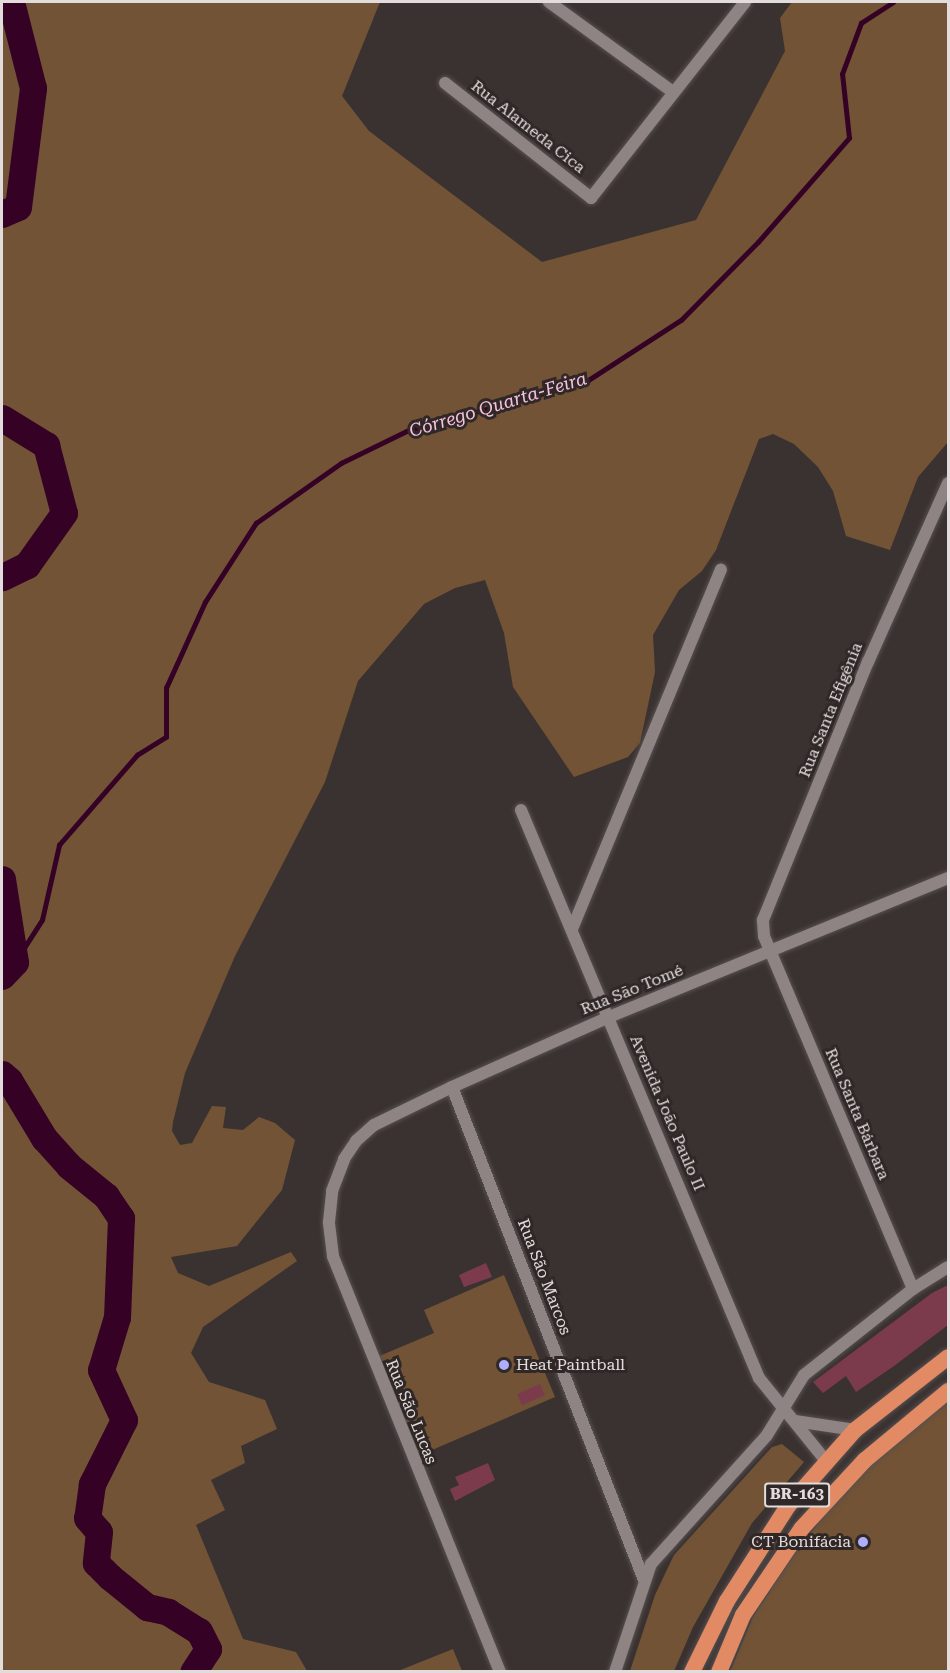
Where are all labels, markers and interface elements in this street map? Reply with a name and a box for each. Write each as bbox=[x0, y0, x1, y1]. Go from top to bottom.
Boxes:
street label: Rua Alameda Cica bbox=[467, 77, 589, 177]
water label: Córrego Quarta-Feira bbox=[407, 368, 589, 442]
street label: Rua Santa Efigênia bbox=[795, 640, 867, 780]
street label: Rua São Tomé bbox=[578, 961, 686, 1019]
street label: Avenida João Paulo II bbox=[626, 1032, 708, 1194]
street label: Rua Santa Bárbara bbox=[821, 1045, 893, 1183]
street label: Rua São Marcos bbox=[513, 1216, 575, 1338]
place label: Heat Paintball bbox=[516, 1355, 625, 1375]
street label: Rua São Lucas bbox=[381, 1357, 441, 1467]
marker: Heat Paintball bbox=[497, 1358, 511, 1372]
road number: BR-163 bbox=[764, 1483, 830, 1507]
place label: CT Bonifácia bbox=[751, 1532, 851, 1552]
marker: CT Bonifácia bbox=[856, 1535, 870, 1549]

